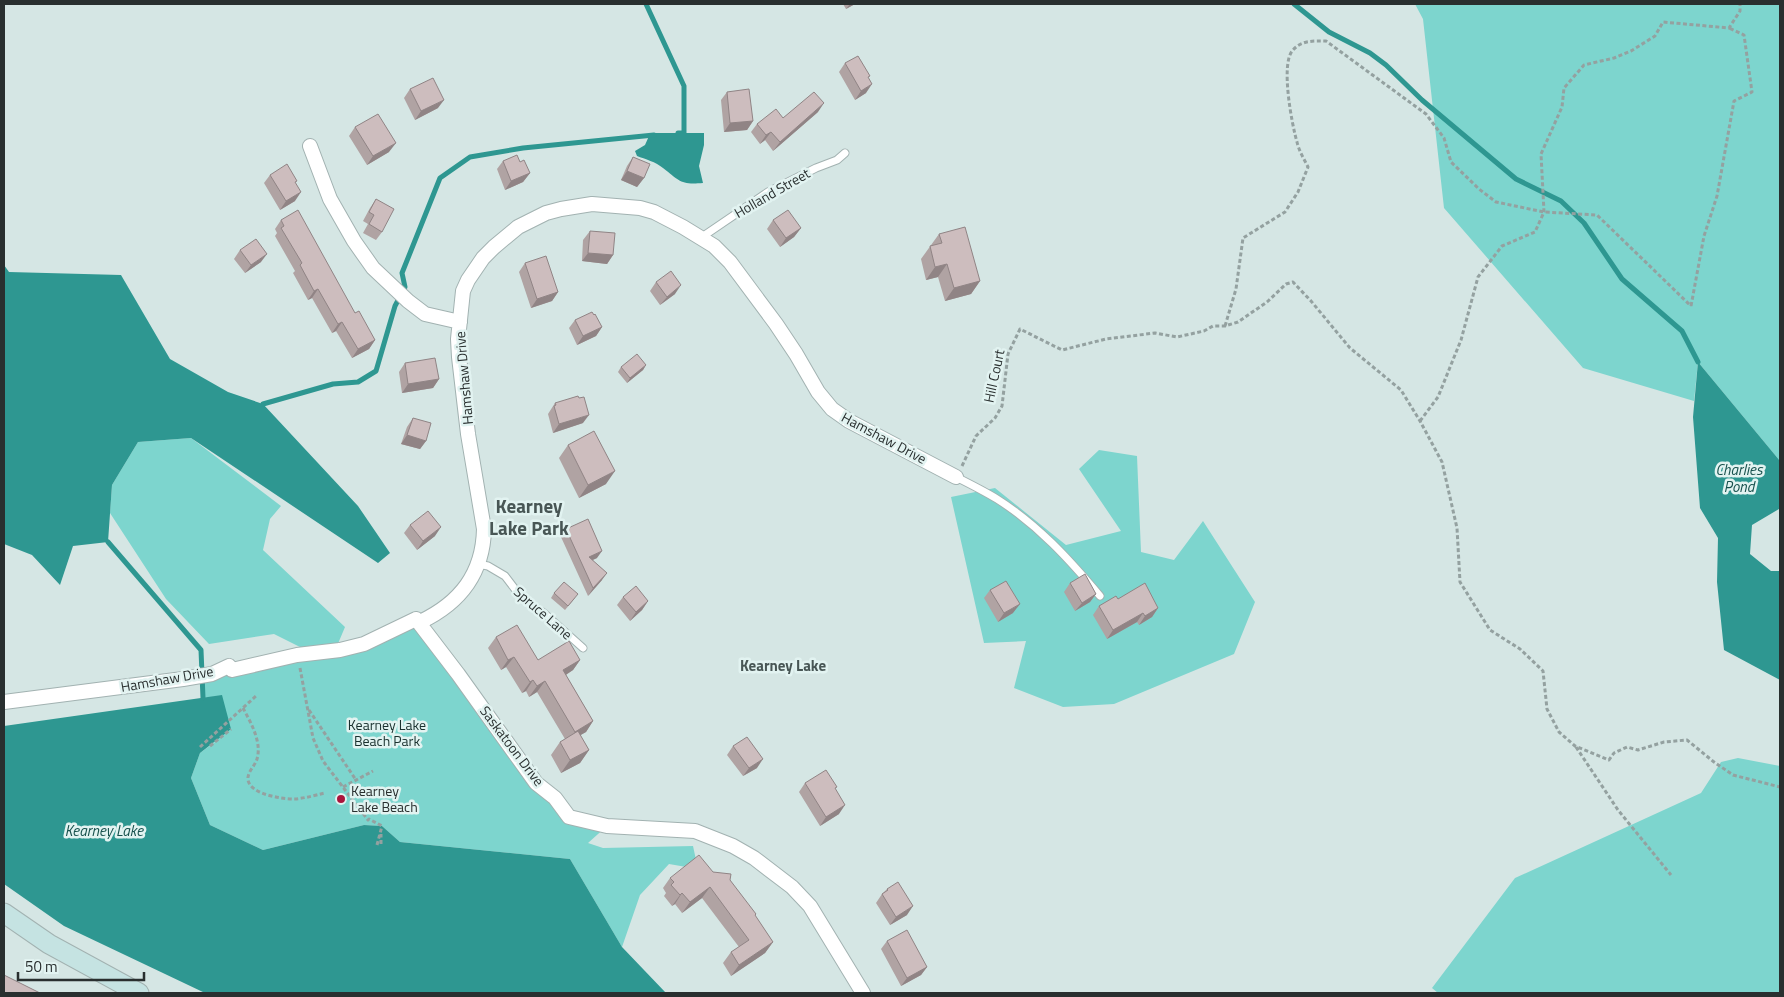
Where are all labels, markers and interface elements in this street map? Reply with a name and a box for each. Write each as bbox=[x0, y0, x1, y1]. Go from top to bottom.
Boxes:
street label: Holland Street bbox=[730, 162, 814, 223]
street label: Hamshaw Drive bbox=[449, 331, 478, 426]
street label: Hill Court bbox=[978, 347, 1009, 405]
street label: Hamshaw Drive bbox=[838, 406, 930, 469]
water label: Charlies Pond bbox=[1716, 458, 1764, 498]
district label: Kearney Lake Park bbox=[489, 491, 569, 542]
street label: Spruce Lane bbox=[509, 581, 577, 644]
district label: Kearney Lake bbox=[740, 654, 826, 677]
street label: Hamshaw Drive bbox=[119, 660, 215, 697]
street label: Saskatoon Drive bbox=[475, 701, 550, 790]
park label: Kearney Lake Beach Park bbox=[348, 714, 426, 751]
place label: Kearney Lake Beach bbox=[351, 780, 418, 817]
marker: Kearney Lake Beach bbox=[335, 793, 347, 805]
water label: Kearney Lake bbox=[65, 819, 144, 842]
scale bar bbox=[18, 950, 144, 982]
text: 50 m bbox=[25, 955, 58, 978]

